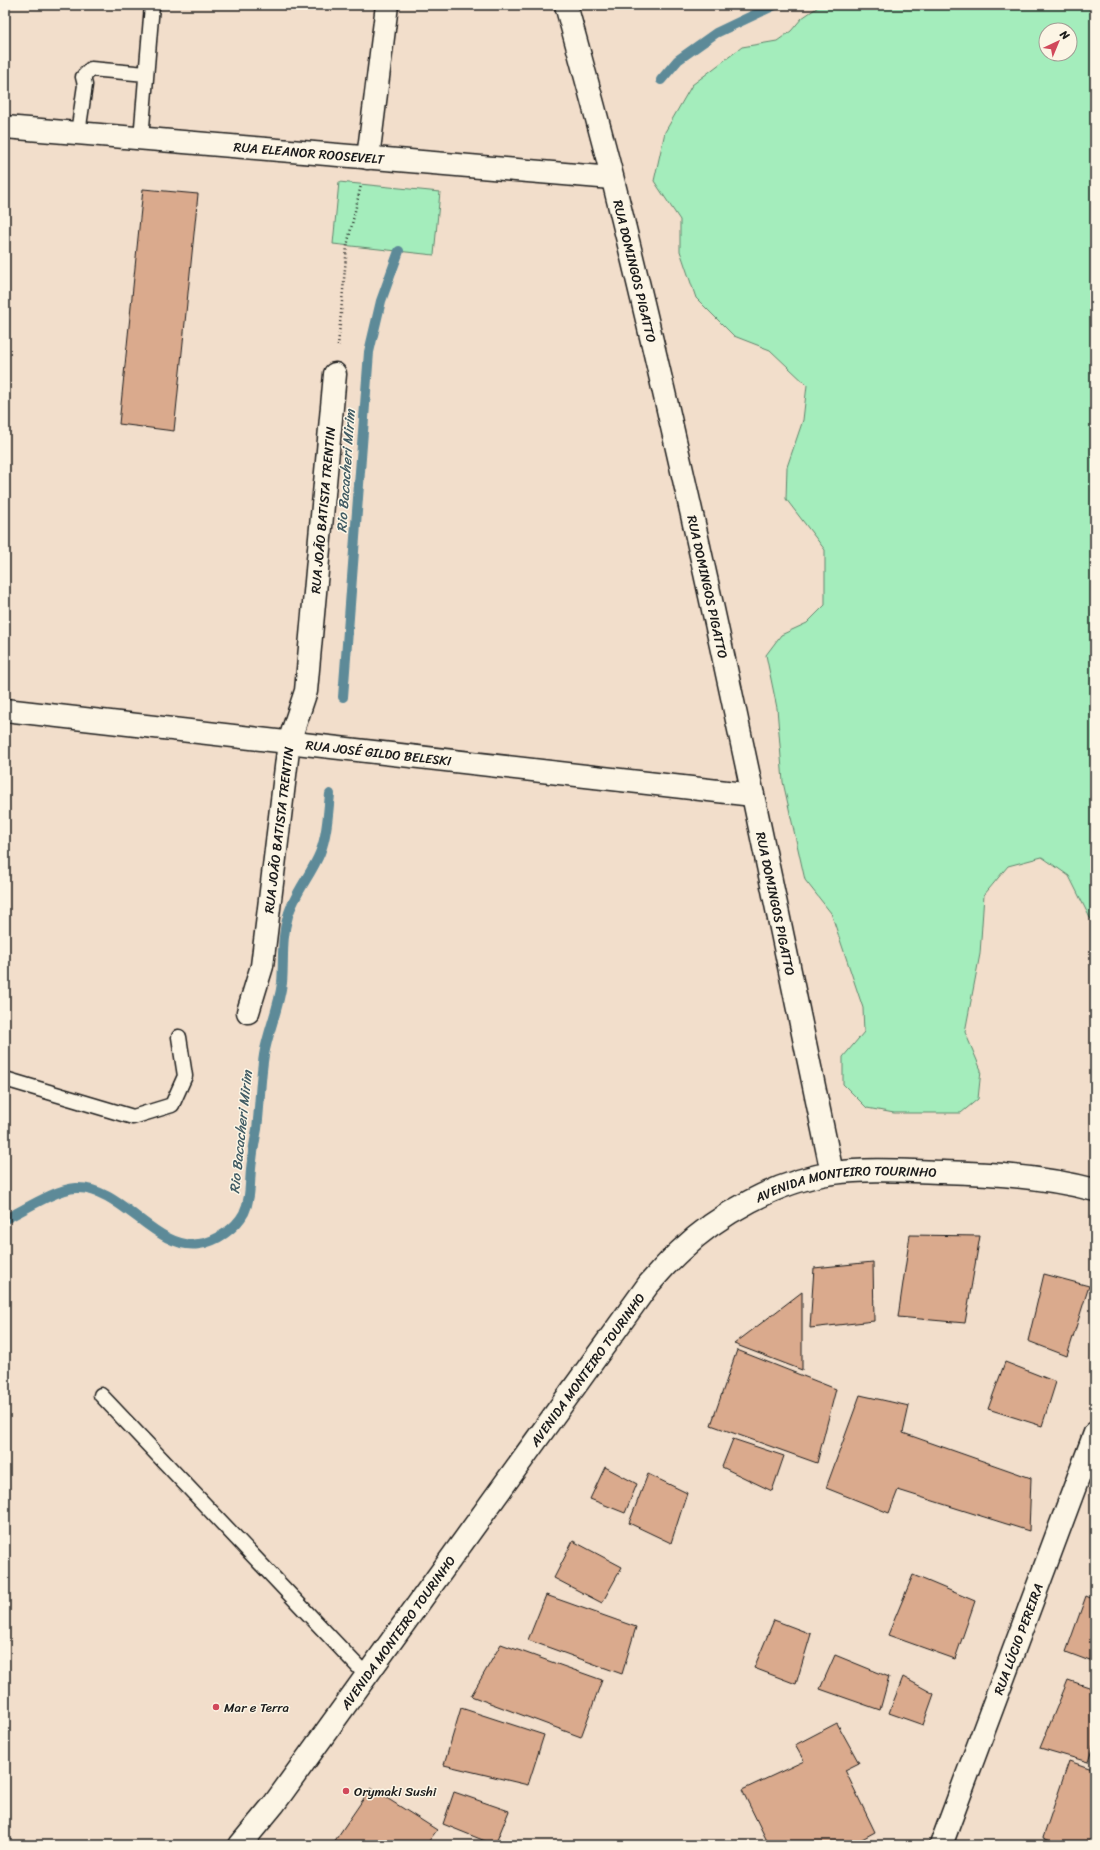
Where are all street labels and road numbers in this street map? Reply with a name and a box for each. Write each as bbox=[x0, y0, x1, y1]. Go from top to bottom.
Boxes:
street label: RUA ELEANOR ROOSEVELT bbox=[233, 135, 387, 170]
street label: RUA DOMINGOS PIGATTO bbox=[607, 197, 663, 345]
street label: RUA JOÃO BATISTA TRENTIN bbox=[303, 426, 342, 595]
street label: RUA DOMINGOS PIGATTO bbox=[681, 513, 735, 661]
street label: RUA JOSÉ GILDO BELESKI bbox=[305, 733, 453, 772]
street label: RUA JOÃO BATISTA TRENTIN bbox=[257, 746, 300, 915]
street label: RUA DOMINGOS PIGATTO bbox=[750, 830, 802, 978]
street label: AVENIDA MONTEIRO TOURINHO bbox=[750, 1159, 937, 1209]
street label: AVENIDA MONTEIRO TOURINHO bbox=[523, 1287, 651, 1452]
street label: AVENIDA MONTEIRO TOURINHO bbox=[334, 1550, 461, 1715]
street label: RUA LÚCIO PEREIRA bbox=[987, 1580, 1049, 1698]

